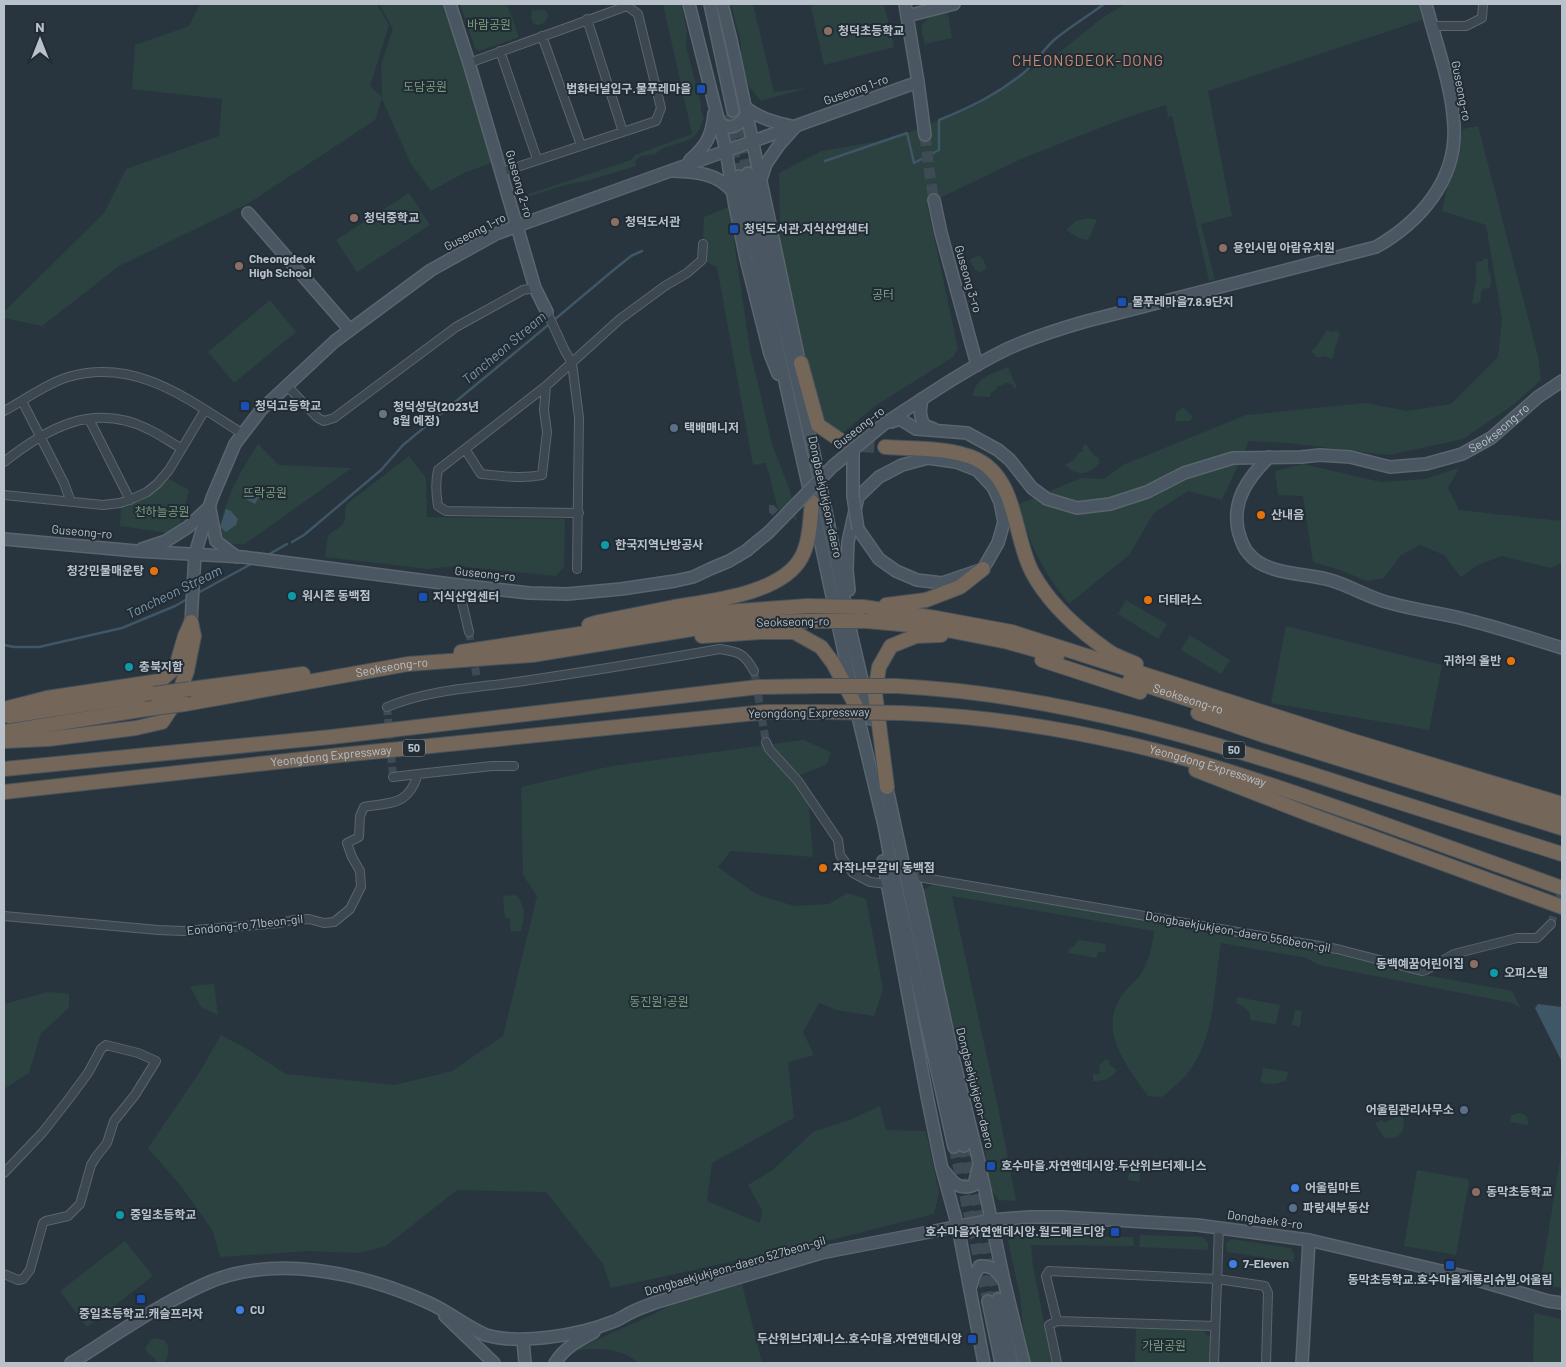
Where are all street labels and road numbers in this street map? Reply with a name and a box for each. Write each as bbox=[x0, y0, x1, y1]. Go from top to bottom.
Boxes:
street label: Guseong-ro bbox=[1449, 60, 1475, 122]
street label: Guseong 1-ro bbox=[822, 71, 890, 107]
street label: Guseong 2-ro bbox=[504, 148, 536, 219]
street label: Guseong 1-ro bbox=[441, 210, 508, 253]
street label: Guseong 3-ro bbox=[953, 243, 985, 314]
street label: Seokseong-ro bbox=[1466, 400, 1532, 455]
street label: Guseong-ro bbox=[830, 403, 887, 451]
street label: Dongbaekjukjeon-daero bbox=[806, 435, 846, 559]
street label: Guseong-ro bbox=[51, 521, 113, 541]
street label: Guseong-ro bbox=[454, 563, 516, 583]
street label: Seokseong-ro bbox=[756, 613, 830, 629]
street label: Seokseong-ro bbox=[354, 655, 428, 679]
street label: Seokseong-ro bbox=[1151, 680, 1225, 716]
street label: Yeongdong Expressway bbox=[748, 704, 870, 720]
road number: 50 bbox=[403, 740, 425, 756]
street label: Yeongdong Expressway bbox=[1148, 741, 1269, 789]
street label: Yeongdong Expressway bbox=[270, 742, 393, 769]
road number: 50 bbox=[1223, 742, 1245, 758]
street label: Dongbaekjukjeon-daero 556beon-gil bbox=[1144, 908, 1332, 954]
street label: Eondong-ro 71beon-gil bbox=[186, 911, 304, 937]
street label: Dongbaekjukjeon-daero bbox=[954, 1026, 998, 1150]
street label: Dongbaek 8-ro bbox=[1226, 1207, 1304, 1231]
street label: Dongbaekjukjeon-daero 527beon-gil bbox=[643, 1232, 827, 1298]

